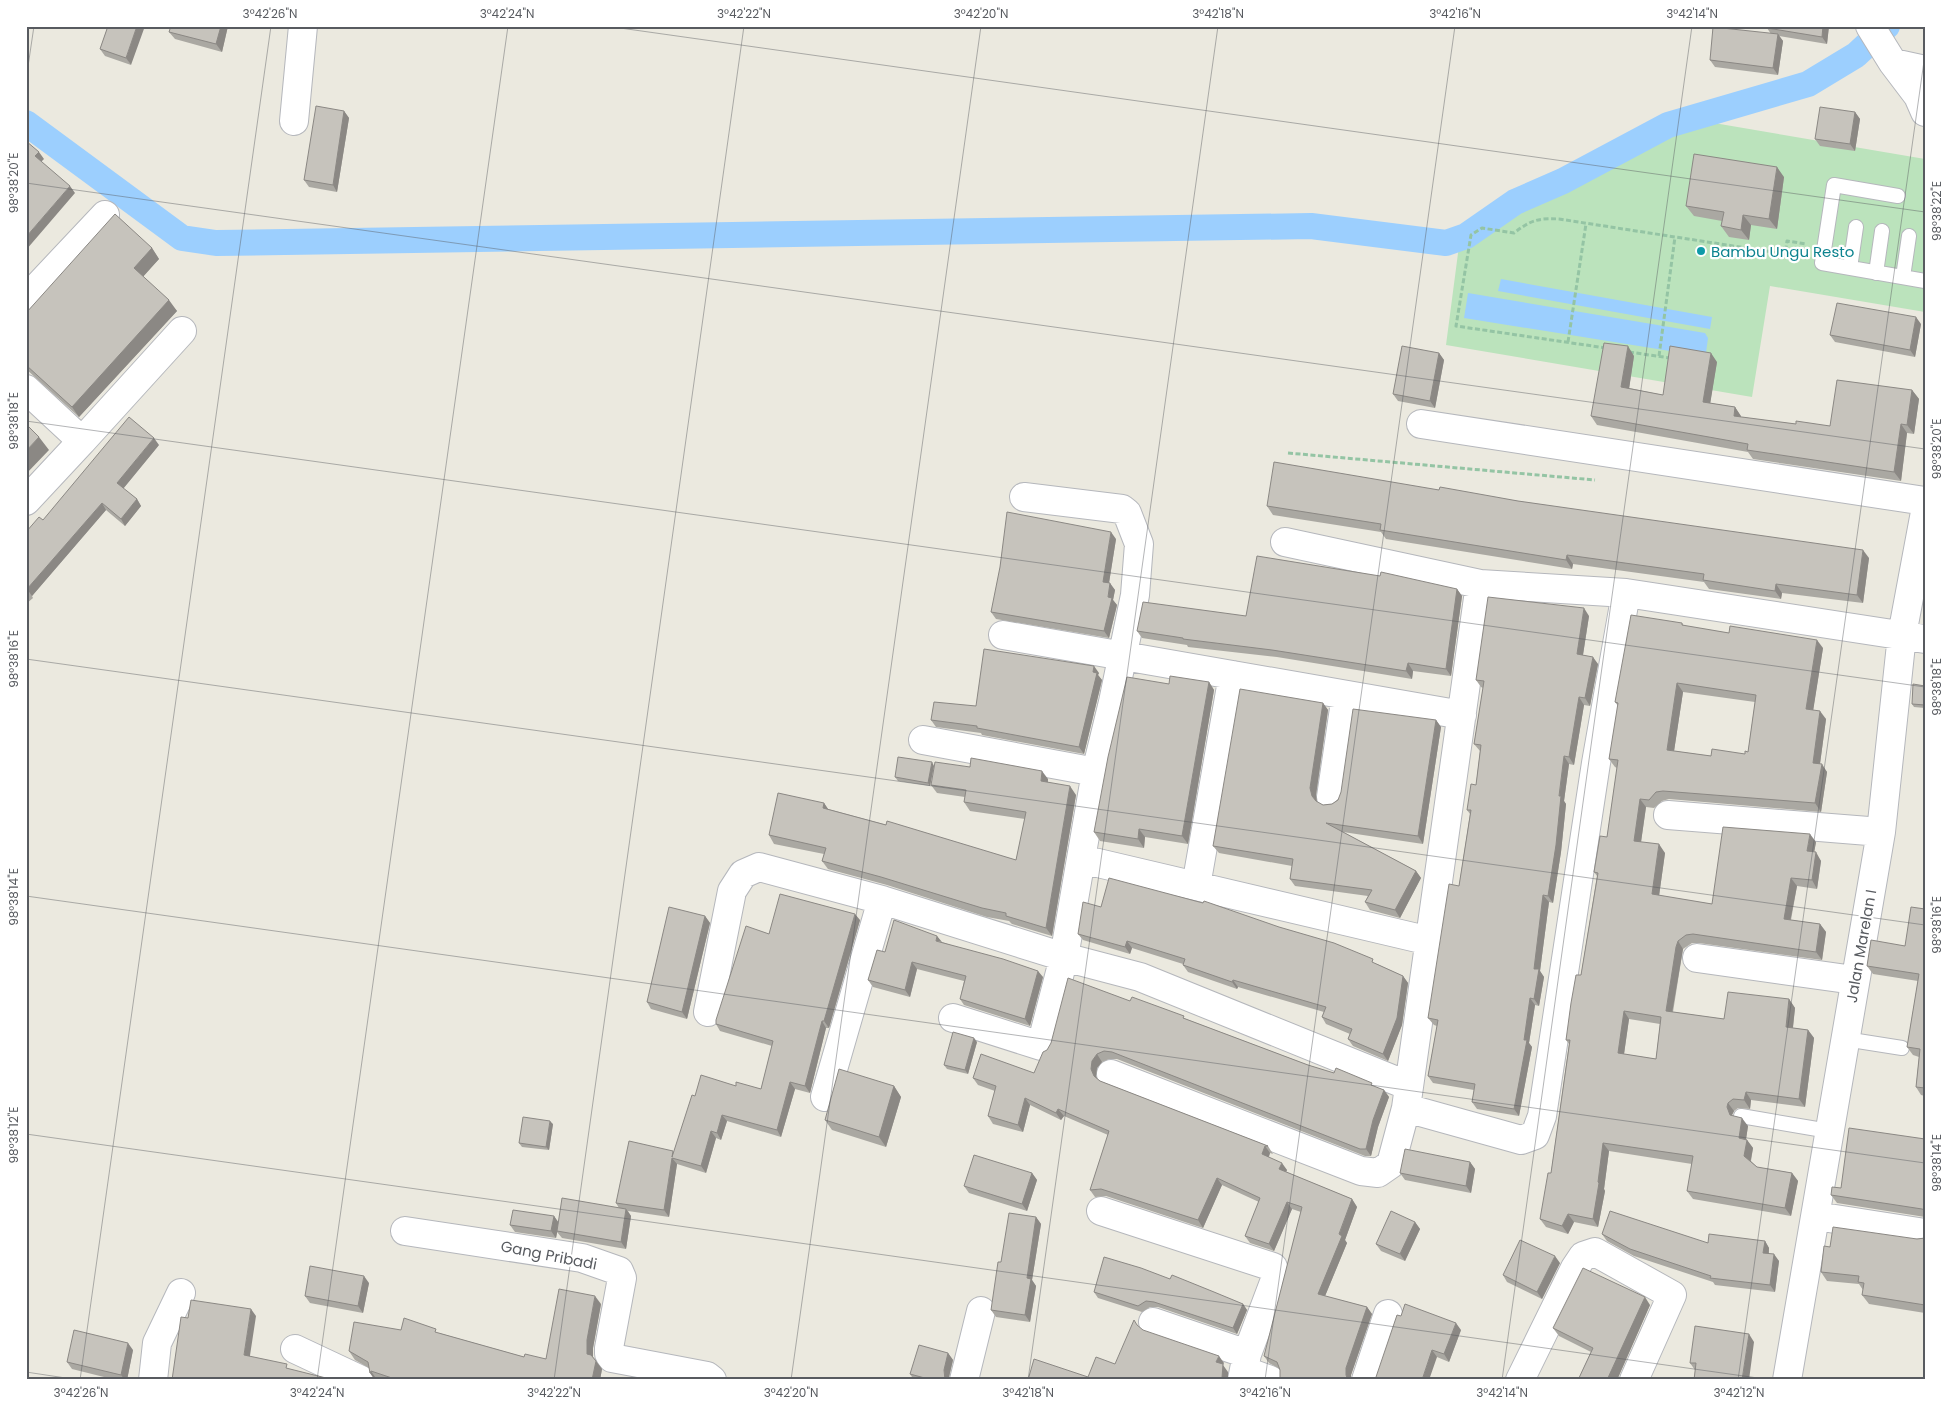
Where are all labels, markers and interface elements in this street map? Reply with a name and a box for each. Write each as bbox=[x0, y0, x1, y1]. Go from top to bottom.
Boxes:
text: 3°42'26"N bbox=[243, 5, 297, 22]
text: 3°42'24"N bbox=[480, 5, 534, 22]
text: 3°42'22"N bbox=[717, 5, 771, 22]
text: 3°42'20"N bbox=[954, 5, 1008, 22]
text: 3°42'18"N bbox=[1192, 5, 1244, 22]
text: 3°42'16"N bbox=[1429, 5, 1481, 22]
text: 3°42'14"N bbox=[1666, 5, 1718, 22]
text: 98°38'20"E bbox=[5, 153, 22, 213]
text: 98°38'22"E bbox=[1928, 181, 1945, 241]
place label: Bambu Ungu Resto bbox=[1711, 241, 1854, 262]
marker: Bambu Ungu Resto bbox=[1695, 245, 1707, 257]
text: 98°38'18"E bbox=[5, 392, 22, 450]
text: 98°38'20"E bbox=[1928, 419, 1945, 479]
text: 98°38'16"E bbox=[5, 630, 22, 688]
text: 98°38'18"E bbox=[1928, 658, 1945, 716]
text: 98°38'14"E bbox=[5, 868, 22, 926]
street label: Jalan Marelan I bbox=[1841, 888, 1881, 1004]
text: 98°38'16"E bbox=[1928, 896, 1945, 954]
text: 98°38'12"E bbox=[5, 1106, 22, 1164]
text: 98°38'14"E bbox=[1928, 1134, 1945, 1192]
street label: Gang Pribadi bbox=[499, 1235, 599, 1275]
text: 3°42'26"N bbox=[54, 1384, 108, 1401]
text: 3°42'24"N bbox=[290, 1384, 344, 1401]
text: 3°42'22"N bbox=[527, 1384, 581, 1401]
text: 3°42'20"N bbox=[764, 1384, 818, 1401]
text: 3°42'18"N bbox=[1002, 1384, 1054, 1401]
text: 3°42'16"N bbox=[1239, 1384, 1291, 1401]
text: 3°42'14"N bbox=[1476, 1384, 1528, 1401]
text: 3°42'12"N bbox=[1713, 1384, 1765, 1401]

